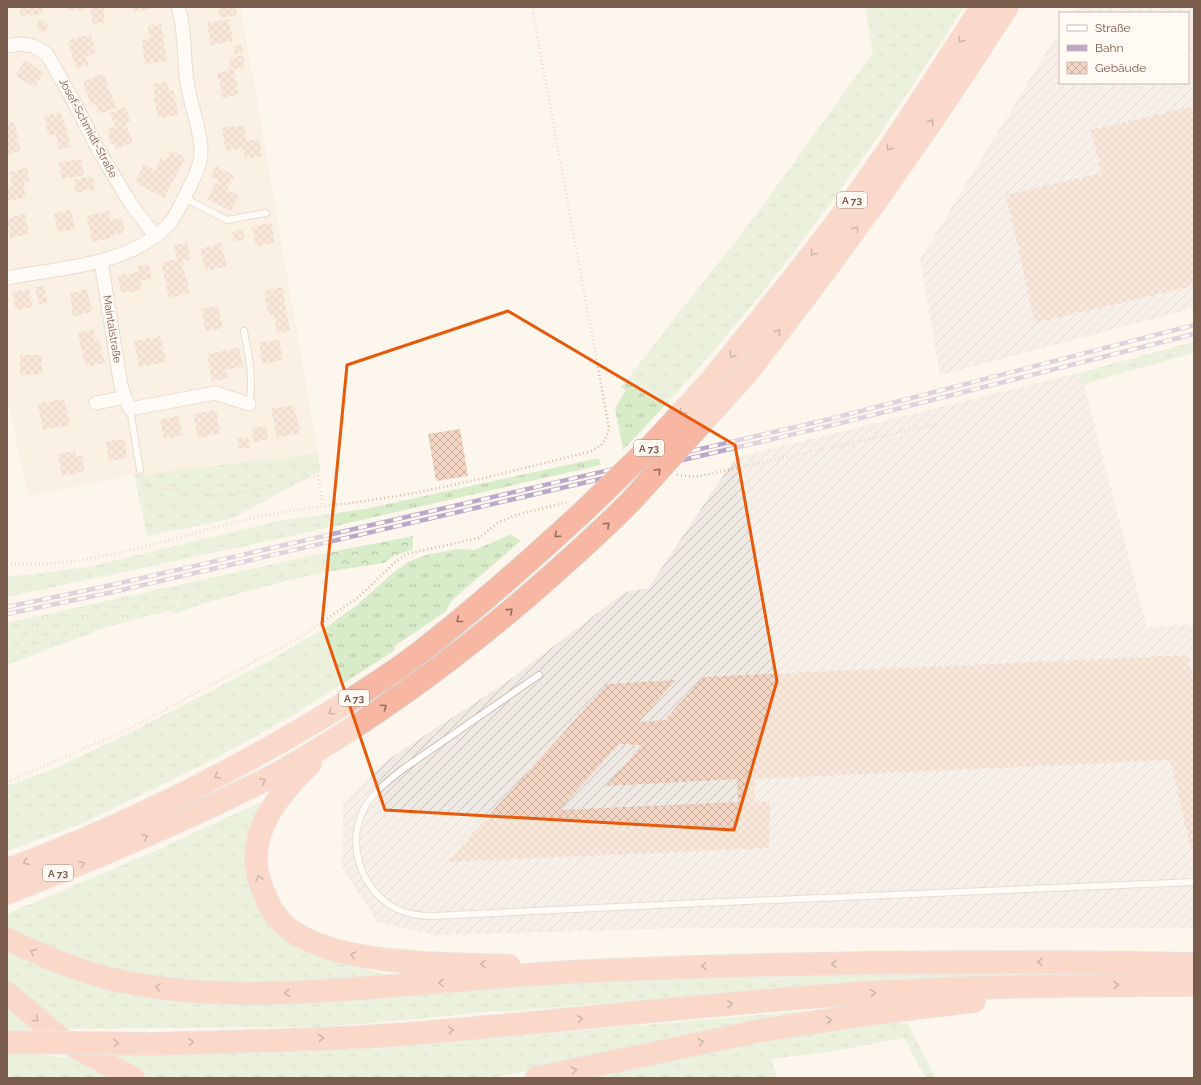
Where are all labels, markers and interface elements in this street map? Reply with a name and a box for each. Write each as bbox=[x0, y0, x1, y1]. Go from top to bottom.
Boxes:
legend bbox=[1059, 12, 1189, 84]
text: Straße bbox=[1095, 21, 1131, 35]
one-way arrow bbox=[958, 36, 966, 43]
text: Bahn bbox=[1095, 41, 1124, 55]
text: Gebäude bbox=[1095, 61, 1146, 75]
street label: Josef-Schmidt-Straße bbox=[56, 76, 120, 180]
one-way arrow bbox=[926, 119, 934, 126]
one-way arrow bbox=[886, 144, 894, 151]
road number: A 73 bbox=[837, 192, 867, 208]
one-way arrow bbox=[852, 226, 859, 233]
one-way arrow bbox=[810, 249, 817, 256]
street label: Maintalstraße bbox=[100, 294, 124, 364]
one-way arrow bbox=[774, 330, 781, 337]
one-way arrow bbox=[729, 350, 736, 357]
one-way arrow bbox=[680, 408, 687, 415]
road number: A 73 bbox=[634, 440, 664, 456]
one-way arrow bbox=[653, 468, 661, 476]
one-way arrow bbox=[602, 522, 610, 530]
one-way arrow bbox=[554, 530, 562, 538]
one-way arrow bbox=[505, 609, 513, 616]
one-way arrow bbox=[457, 616, 464, 623]
road number: A 73 bbox=[339, 690, 369, 706]
one-way arrow bbox=[380, 704, 387, 712]
one-way arrow bbox=[328, 707, 335, 714]
one-way arrow bbox=[214, 771, 222, 779]
one-way arrow bbox=[258, 778, 266, 786]
one-way arrow bbox=[141, 834, 149, 842]
one-way arrow bbox=[23, 858, 30, 866]
one-way arrow bbox=[79, 860, 86, 868]
road number: A 73 bbox=[43, 865, 73, 881]
one-way arrow bbox=[255, 874, 264, 881]
one-way arrow bbox=[30, 949, 38, 957]
one-way arrow bbox=[350, 951, 356, 959]
one-way arrow bbox=[1037, 958, 1043, 966]
one-way arrow bbox=[480, 960, 486, 969]
one-way arrow bbox=[831, 960, 837, 968]
one-way arrow bbox=[701, 962, 707, 971]
one-way arrow bbox=[438, 978, 444, 987]
one-way arrow bbox=[1113, 981, 1119, 989]
one-way arrow bbox=[155, 983, 161, 992]
one-way arrow bbox=[284, 988, 290, 997]
one-way arrow bbox=[870, 989, 876, 998]
one-way arrow bbox=[727, 1000, 733, 1009]
one-way arrow bbox=[577, 1014, 583, 1023]
one-way arrow bbox=[31, 1015, 39, 1022]
one-way arrow bbox=[826, 1016, 832, 1025]
one-way arrow bbox=[448, 1026, 454, 1035]
one-way arrow bbox=[318, 1033, 324, 1042]
one-way arrow bbox=[188, 1038, 194, 1047]
one-way arrow bbox=[698, 1038, 704, 1047]
one-way arrow bbox=[113, 1039, 119, 1047]
one-way arrow bbox=[571, 1066, 577, 1074]

